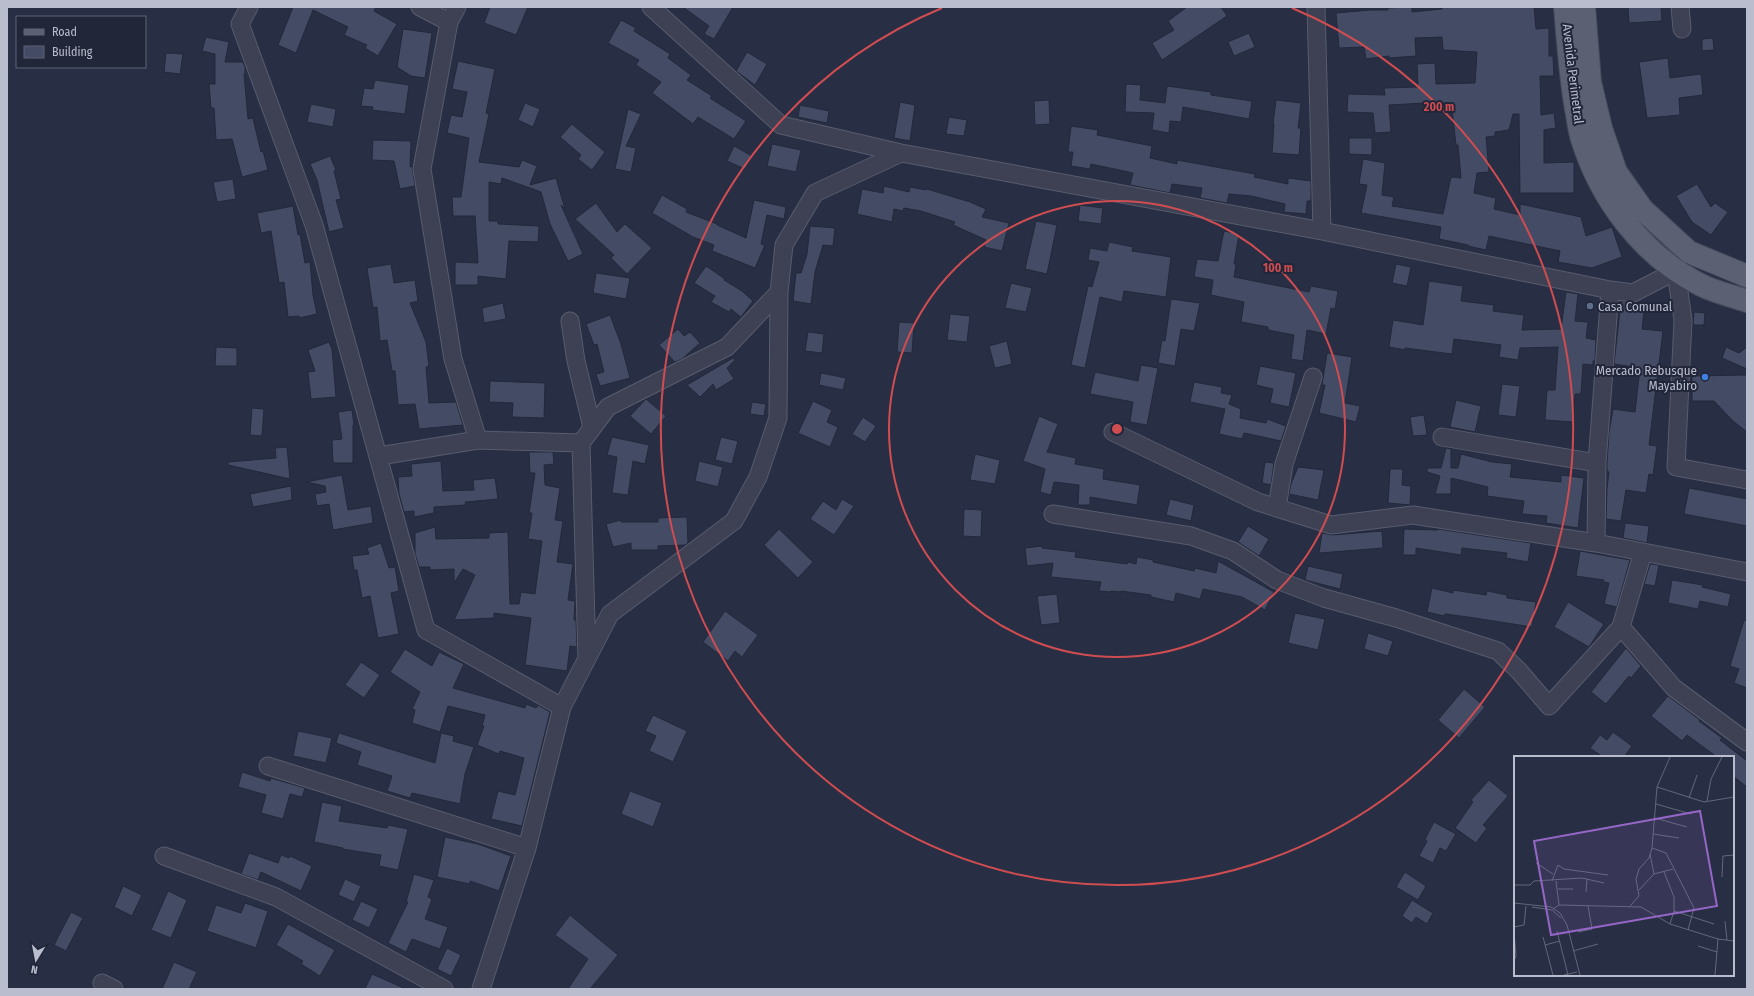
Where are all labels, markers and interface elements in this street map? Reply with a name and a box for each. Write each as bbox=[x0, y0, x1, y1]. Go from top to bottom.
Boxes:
legend bbox=[16, 16, 146, 68]
street label: Avenida Perimetral bbox=[1559, 23, 1587, 125]
text: Road bbox=[52, 25, 77, 39]
text: Building bbox=[52, 45, 93, 59]
text: 200 m bbox=[1423, 100, 1454, 114]
text: 100 m bbox=[1263, 261, 1293, 275]
place label: Casa Comunal bbox=[1598, 299, 1673, 314]
marker: Casa Comunal bbox=[1585, 301, 1595, 311]
place label: Mercado Rebusque Mayabiro bbox=[1596, 363, 1697, 393]
marker: Mercado Rebusque Mayabiro bbox=[1700, 372, 1710, 382]
centre of rings bbox=[1110, 422, 1124, 436]
inset map bbox=[1514, 756, 1734, 976]
north arrow bbox=[16, 940, 56, 980]
text: N bbox=[30, 962, 39, 976]

